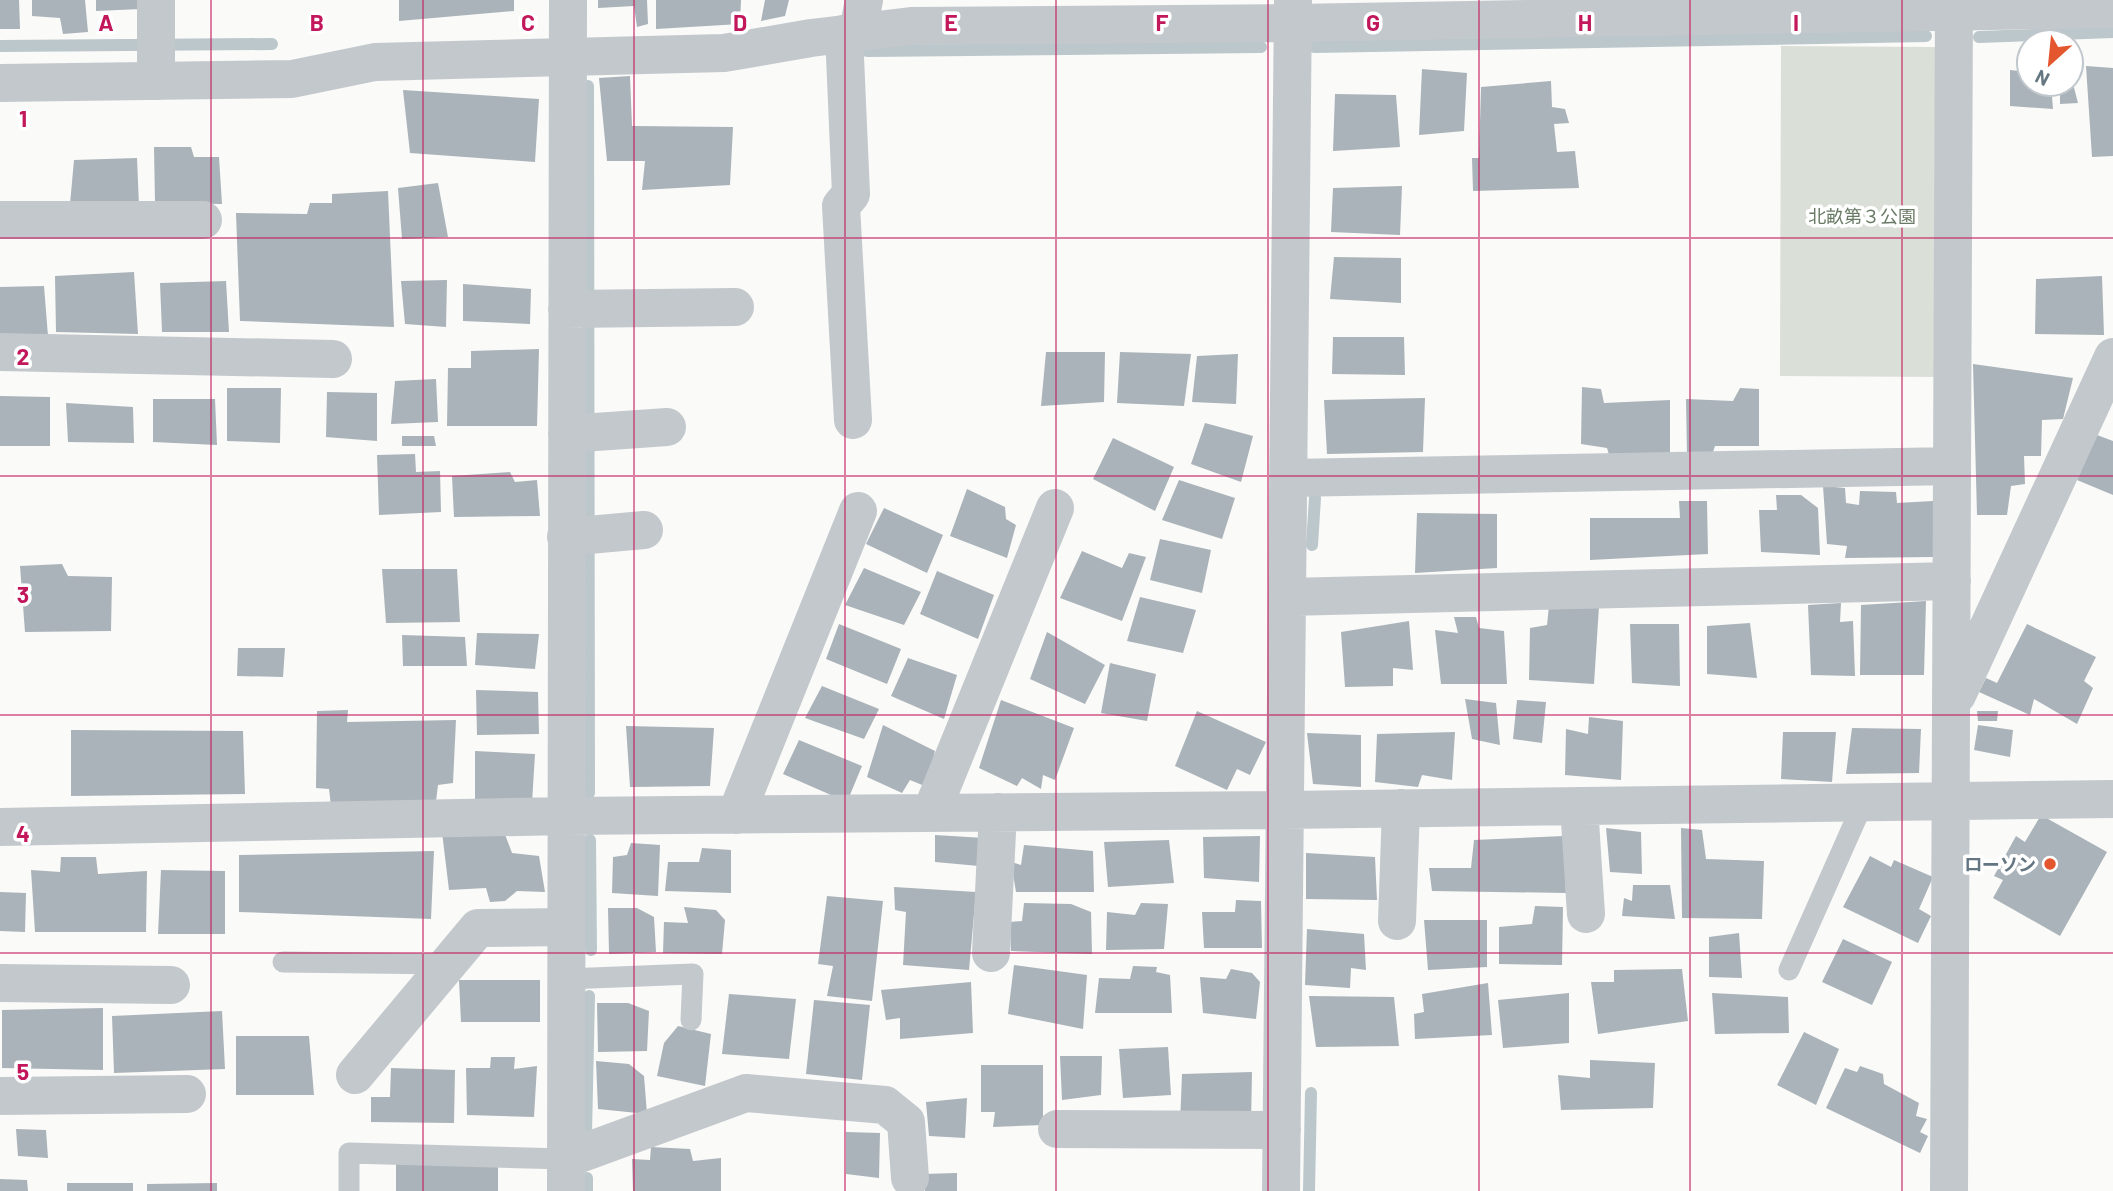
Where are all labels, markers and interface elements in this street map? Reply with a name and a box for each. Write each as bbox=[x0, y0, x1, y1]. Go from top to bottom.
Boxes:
text: A bbox=[98, 8, 114, 36]
text: B bbox=[310, 8, 324, 36]
text: C bbox=[521, 8, 535, 36]
text: D bbox=[733, 8, 747, 36]
text: E bbox=[944, 8, 958, 36]
text: F bbox=[1156, 8, 1169, 36]
text: G bbox=[1366, 8, 1380, 36]
text: H bbox=[1578, 8, 1592, 36]
text: I bbox=[1793, 8, 1799, 36]
north arrow bbox=[2015, 28, 2085, 98]
text: N bbox=[2031, 65, 2053, 92]
text: 1 bbox=[19, 104, 27, 132]
park label: 北畝第３公園 bbox=[1808, 205, 1916, 227]
text: 2 bbox=[17, 342, 29, 370]
text: 3 bbox=[17, 580, 29, 608]
text: 4 bbox=[16, 819, 30, 847]
place label: ローソン bbox=[1964, 853, 2036, 875]
marker: ローソン bbox=[2042, 856, 2058, 872]
text: 5 bbox=[17, 1057, 29, 1085]

